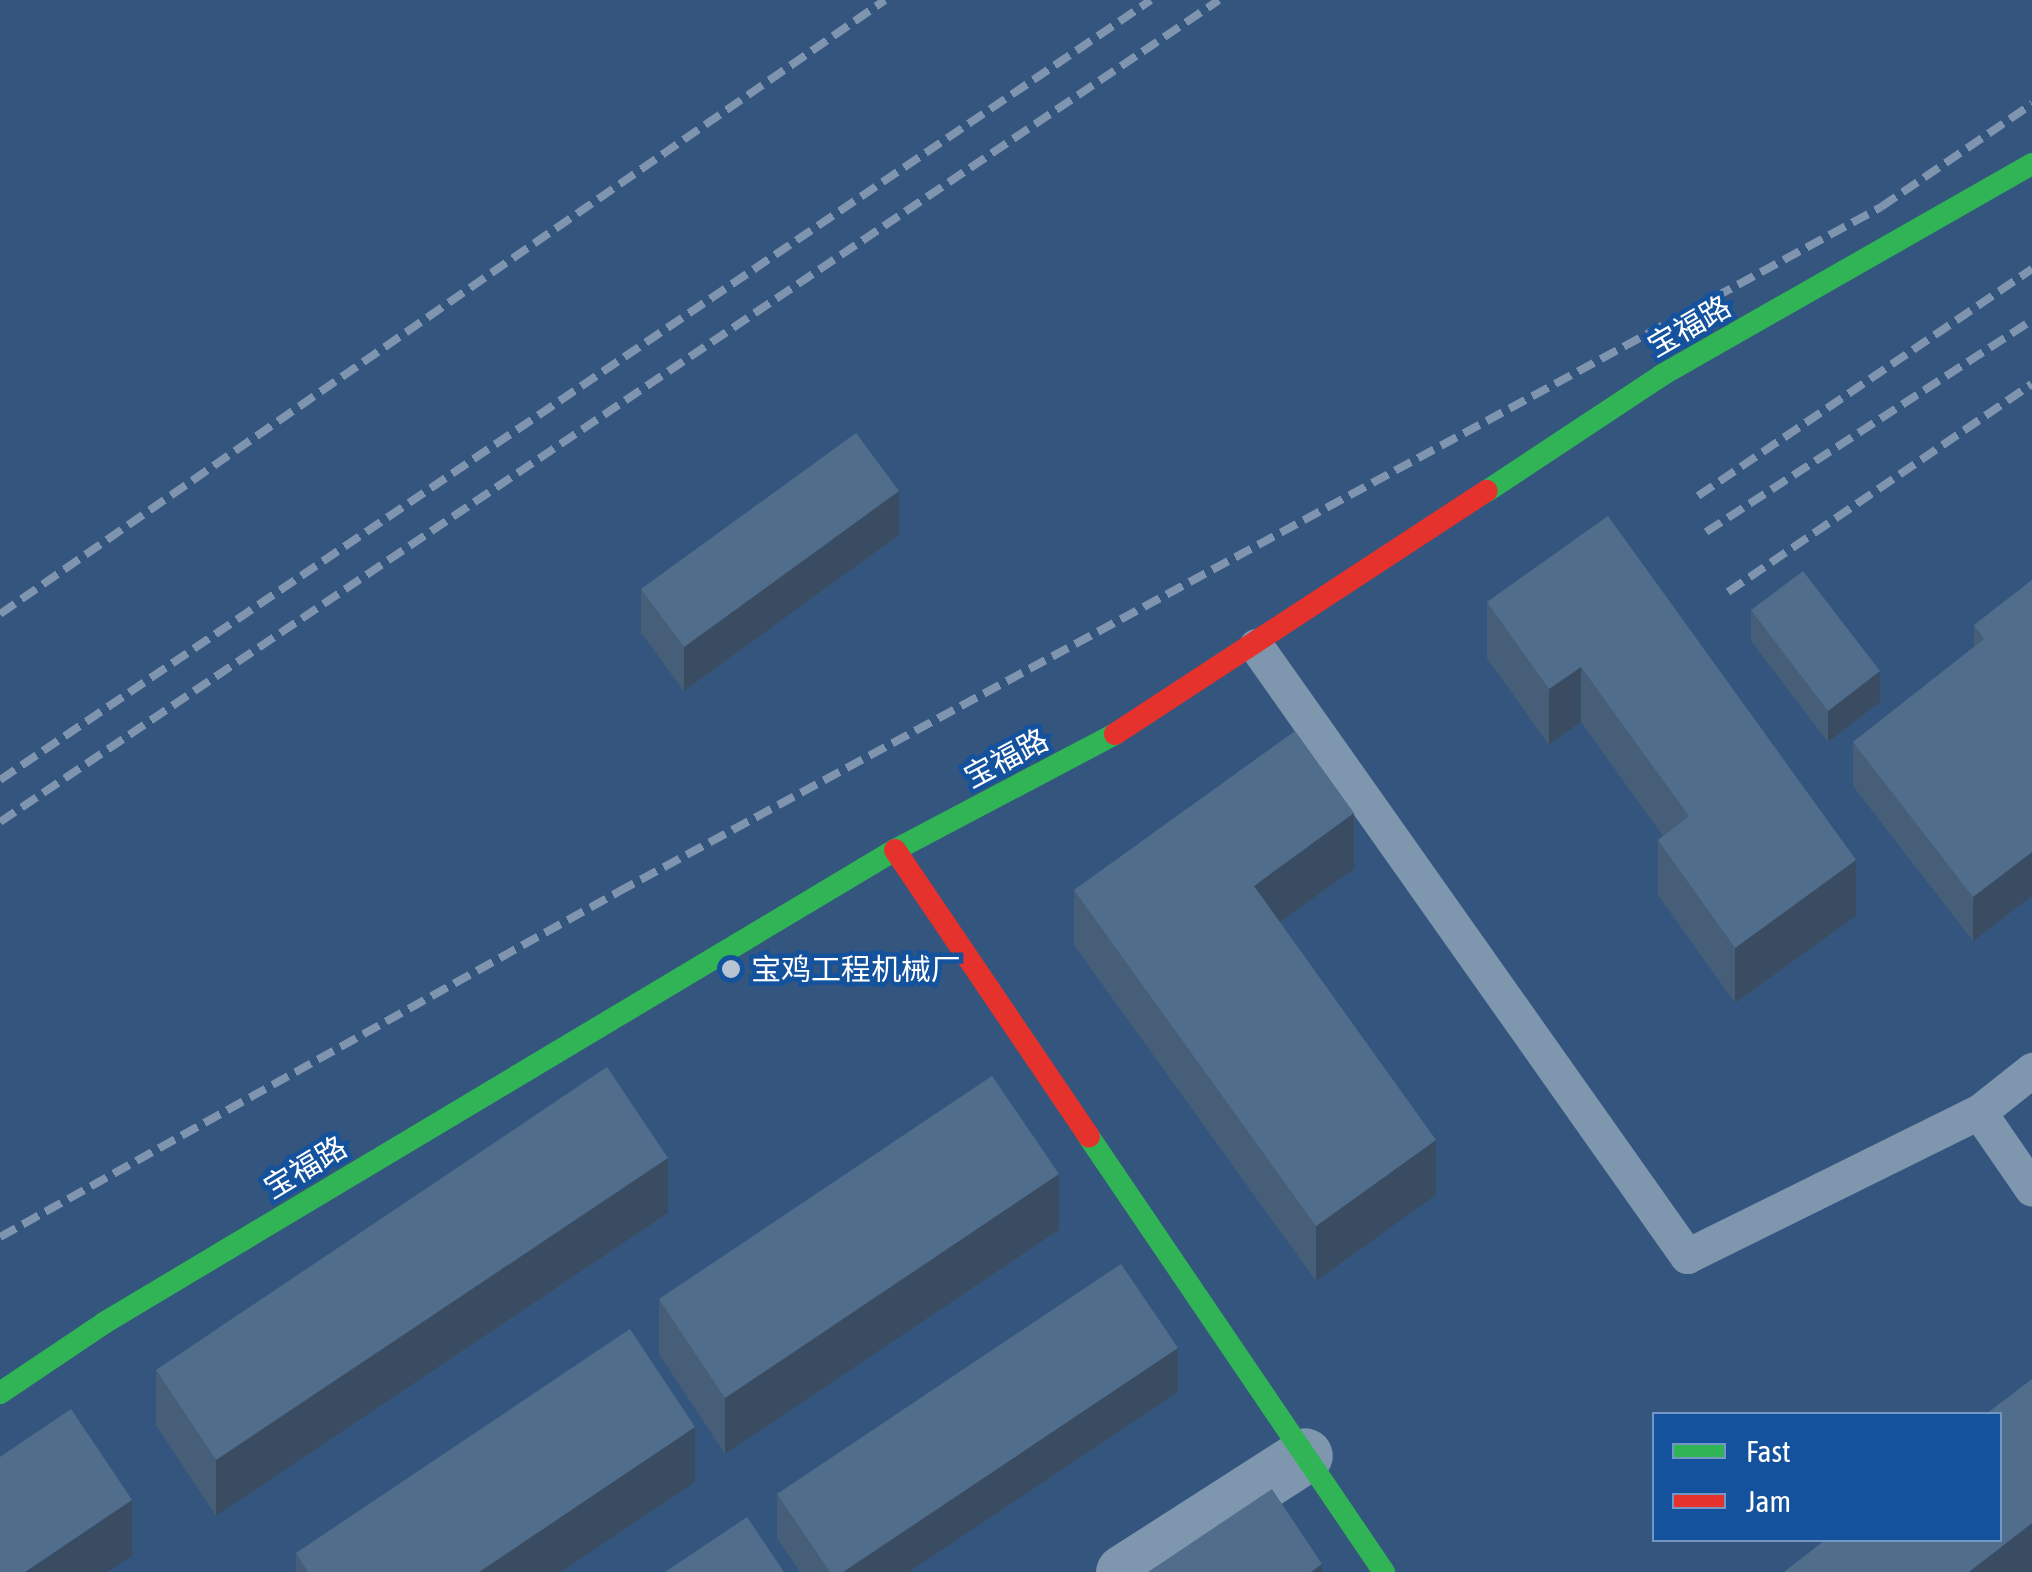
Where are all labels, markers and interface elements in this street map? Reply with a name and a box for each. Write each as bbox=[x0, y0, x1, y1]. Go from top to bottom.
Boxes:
street label: 宝福路 bbox=[1641, 288, 1737, 364]
street label: 宝福路 bbox=[958, 721, 1054, 795]
place label: 宝鸡工程机械厂 bbox=[751, 951, 961, 987]
marker: 宝鸡工程机械厂 bbox=[720, 958, 742, 980]
street label: 宝福路 bbox=[257, 1128, 353, 1206]
legend bbox=[1652, 1412, 2002, 1542]
text: Fast bbox=[1746, 1434, 1791, 1468]
text: Jam bbox=[1746, 1484, 1791, 1518]

